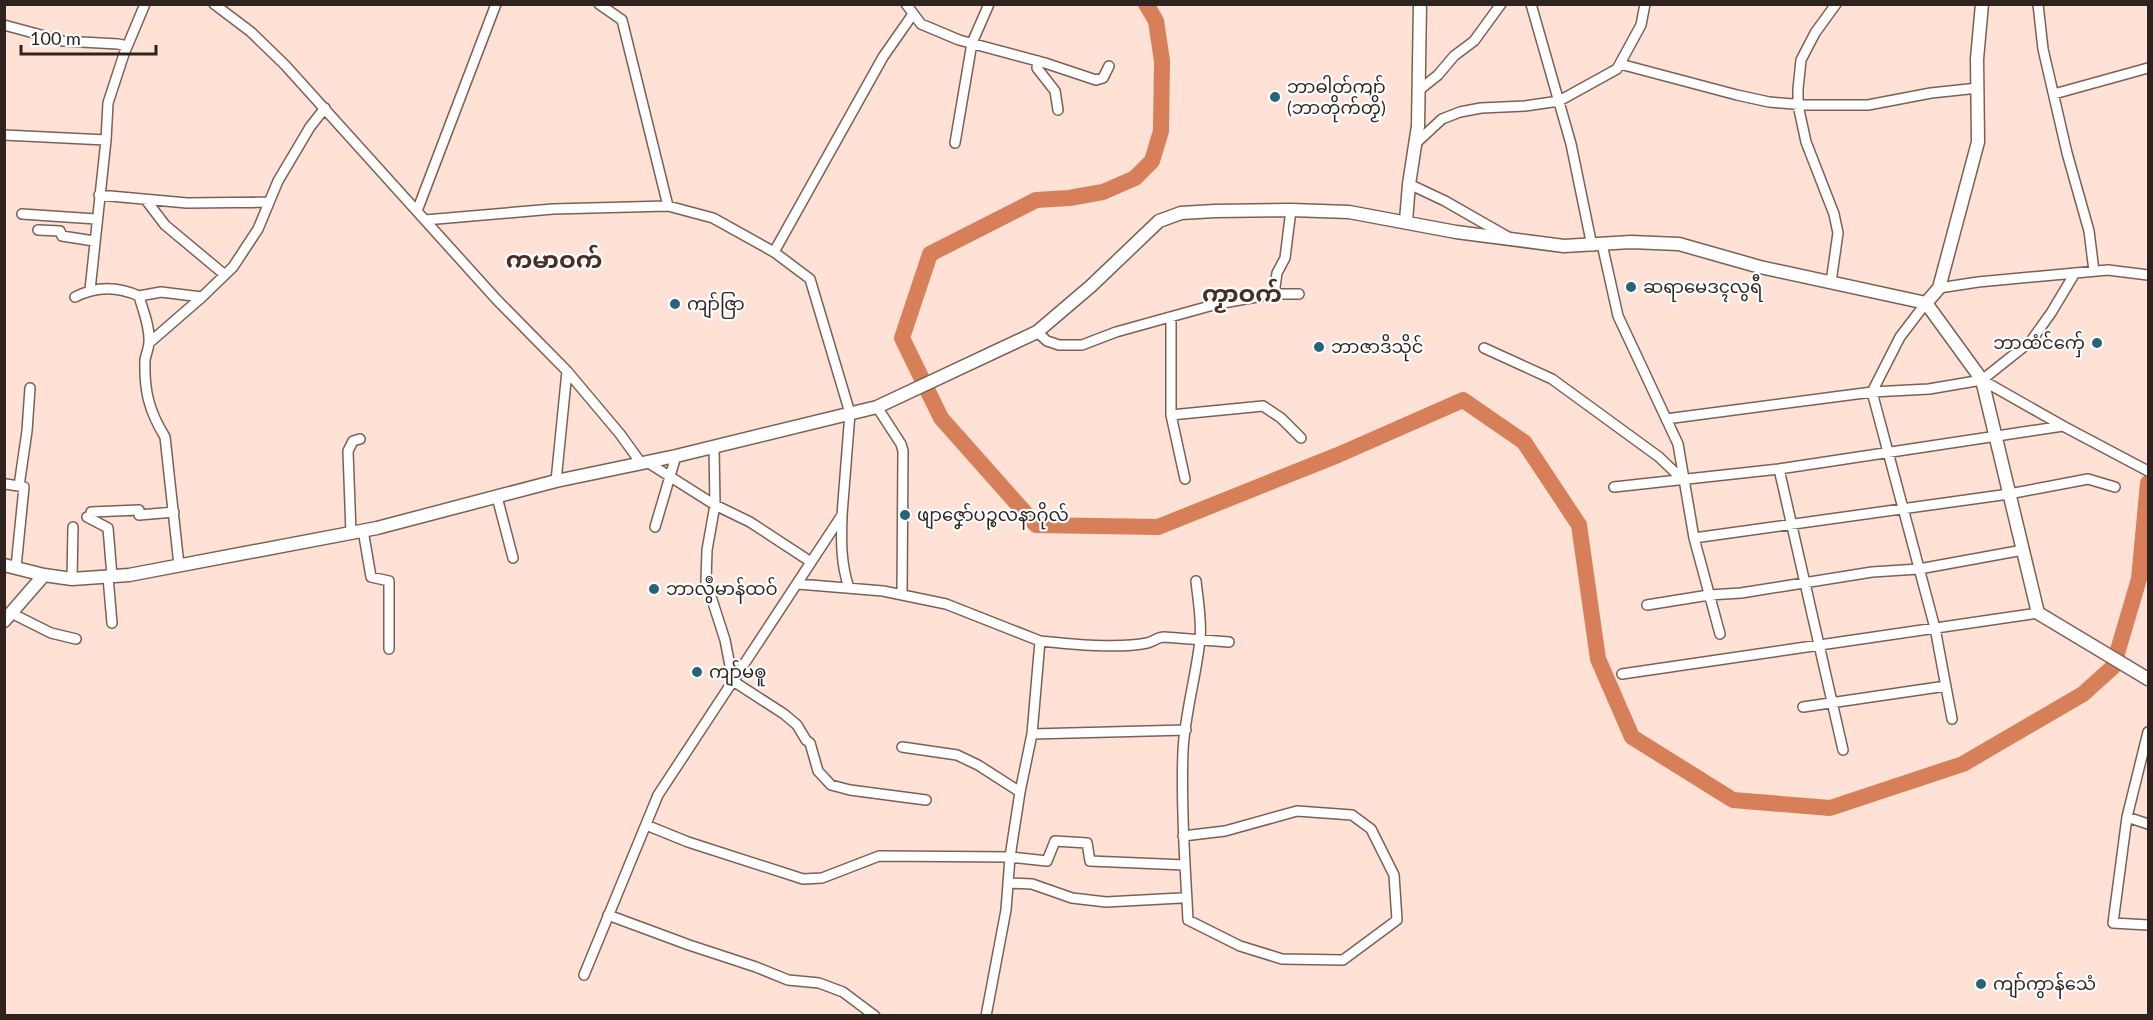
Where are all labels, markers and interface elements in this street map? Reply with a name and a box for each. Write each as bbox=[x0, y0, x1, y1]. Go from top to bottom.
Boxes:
scale bar bbox=[21, 18, 156, 56]
text: 100 m bbox=[30, 27, 81, 49]
place label: ဘာဓါတ်ကျာ် (ဘာတိုက်တၟိ) bbox=[1287, 74, 1386, 123]
marker: ဘာဓါတ်ကျာ် (ဘာတိုက်တၟိ) bbox=[1268, 90, 1282, 104]
district label: ကမာဝက် bbox=[506, 244, 602, 273]
place label: ဆရာမေဒၚလွရီ bbox=[1643, 273, 1763, 302]
district label: ကၟာဝက် bbox=[1202, 278, 1282, 313]
marker: ဆရာမေဒၚလွရီ bbox=[1624, 280, 1638, 294]
place label: ကျာ်ဇြာ bbox=[687, 291, 745, 319]
marker: ကျာ်ဇြာ bbox=[668, 297, 682, 311]
place label: ဘာထံင်ကှ်ေ bbox=[1993, 330, 2085, 358]
place label: ဘာဇာဒိသိုင် bbox=[1331, 333, 1423, 362]
marker: ဘာထံင်ကှ်ေ bbox=[2090, 336, 2104, 350]
marker: ဘာဇာဒိသိုင် bbox=[1312, 340, 1326, 354]
place label: ဖျာဇၞော်ပဉ္စလနာဂိုလ် bbox=[917, 501, 1069, 530]
marker: ဖျာဇၞော်ပဉ္စလနာဂိုလ် bbox=[898, 508, 912, 522]
place label: ဘာလွဳမာန်ထဝ် bbox=[666, 576, 778, 604]
marker: ဘာလွဳမာန်ထဝ် bbox=[647, 582, 661, 596]
place label: ကျာ်မၜူ bbox=[709, 659, 766, 687]
marker: ကျာ်မၜူ bbox=[690, 665, 704, 679]
place label: ကျာ်ကွာန်သေံ bbox=[1993, 971, 2096, 999]
marker: ကျာ်ကွာန်သေံ bbox=[1974, 977, 1988, 991]

